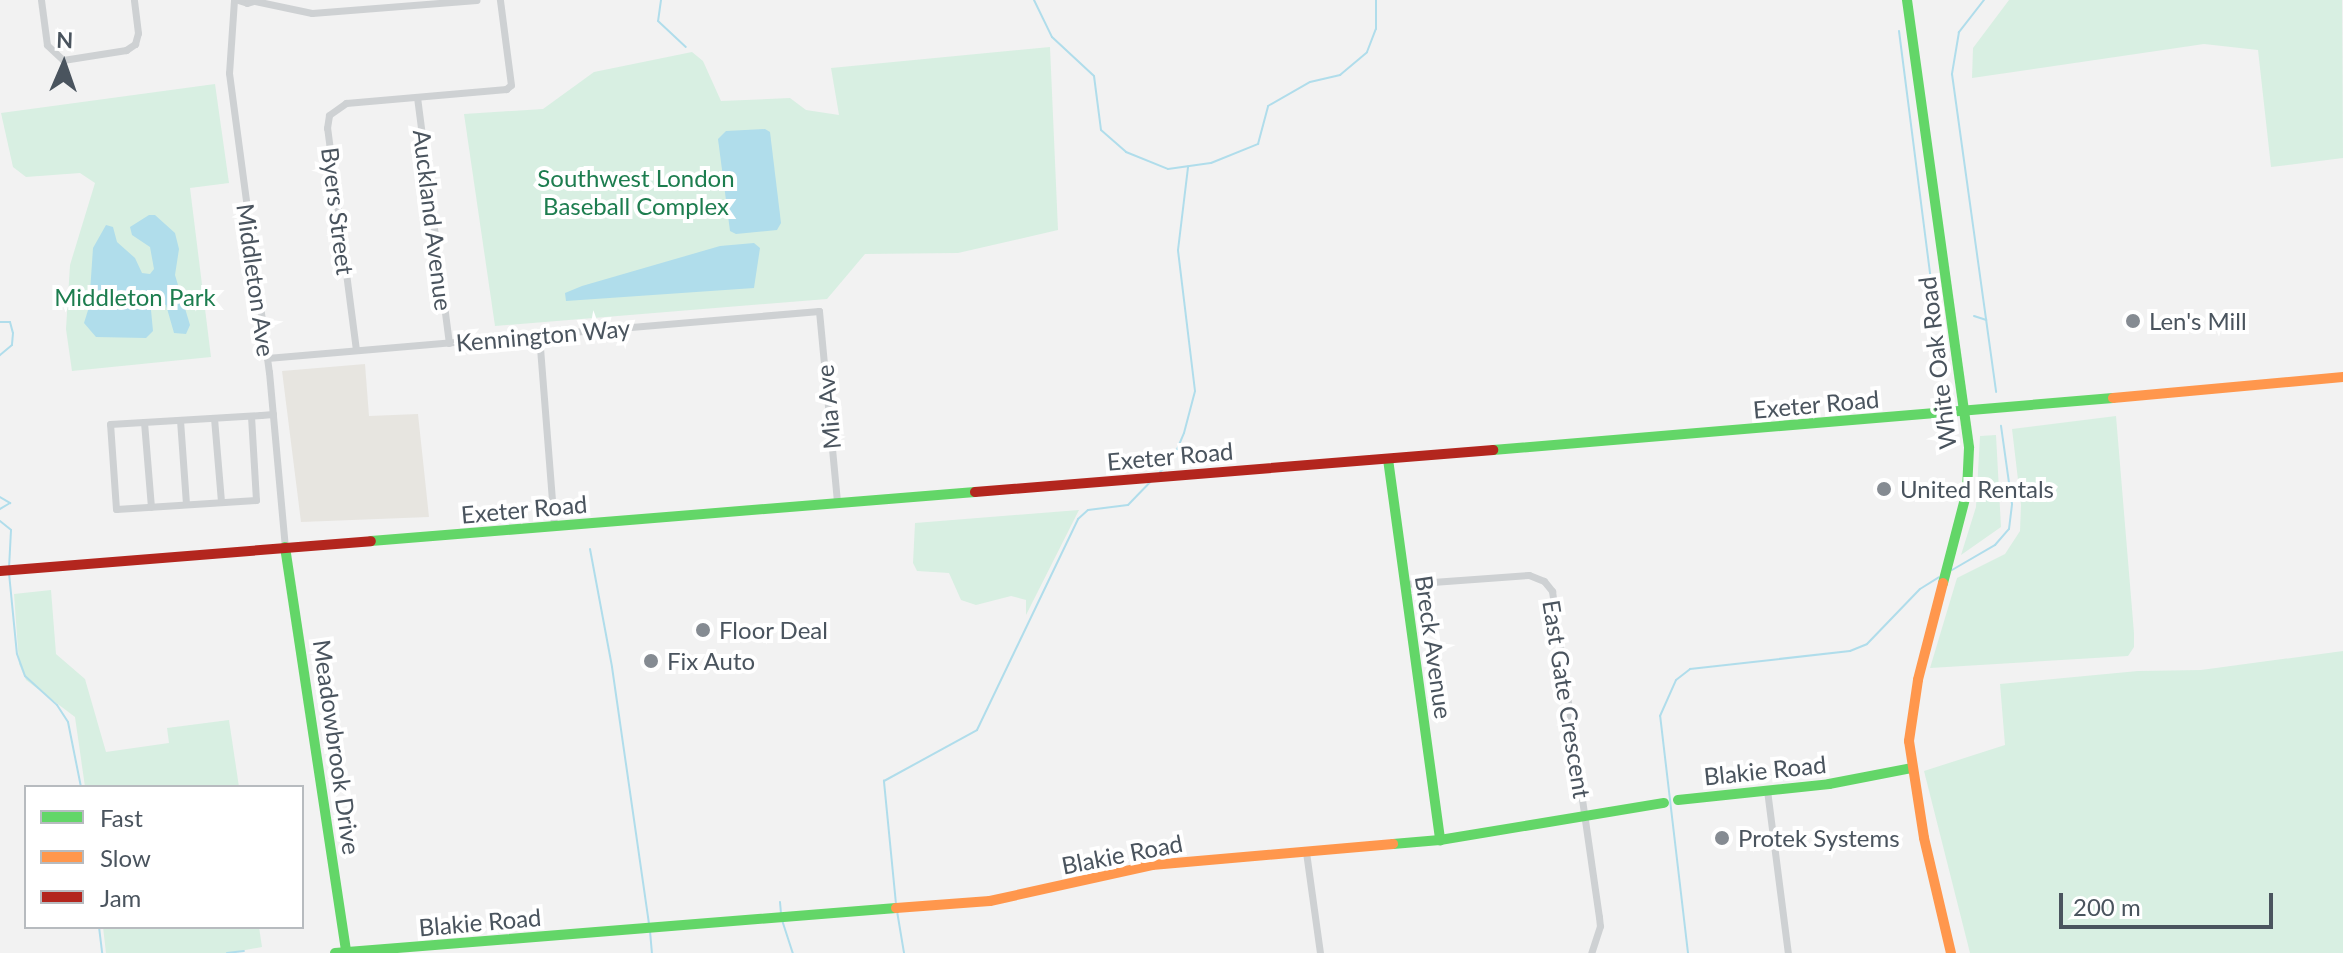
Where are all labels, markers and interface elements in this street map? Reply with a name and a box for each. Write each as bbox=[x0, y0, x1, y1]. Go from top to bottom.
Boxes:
north arrow bbox=[24, 24, 104, 104]
text: N bbox=[56, 26, 74, 53]
street label: Auckland Avenue bbox=[408, 127, 458, 313]
street label: Byers Street bbox=[316, 146, 360, 276]
park label: Southwest London Baseball Complex bbox=[537, 164, 735, 220]
street label: Middleton Ave bbox=[231, 201, 281, 359]
street label: White Oak Road bbox=[1912, 275, 1962, 451]
park label: Middleton Park bbox=[54, 283, 216, 311]
place label: Len's Mill bbox=[2149, 307, 2247, 335]
marker: Len's Mill bbox=[2124, 312, 2142, 330]
street label: Kennington Way bbox=[454, 313, 632, 357]
street label: Mia Ave bbox=[810, 363, 846, 451]
street label: Exeter Road bbox=[1751, 384, 1881, 424]
street label: Exeter Road bbox=[1105, 436, 1235, 476]
place label: United Rentals bbox=[1900, 475, 2054, 503]
marker: United Rentals bbox=[1875, 480, 1893, 498]
street label: Exeter Road bbox=[459, 489, 589, 529]
street label: Breck Avenue bbox=[1410, 573, 1458, 721]
street label: East Gate Crescent bbox=[1537, 598, 1597, 800]
place label: Floor Deal bbox=[719, 616, 828, 644]
marker: Floor Deal bbox=[694, 621, 712, 639]
street label: Meadowbrook Drive bbox=[308, 638, 366, 856]
place label: Fix Auto bbox=[667, 647, 756, 675]
marker: Fix Auto bbox=[642, 652, 660, 670]
street label: Blakie Road bbox=[1702, 749, 1828, 791]
legend bbox=[24, 785, 304, 929]
text: Fast bbox=[100, 803, 143, 832]
place label: Protek Systems bbox=[1738, 824, 1900, 852]
street label: Blakie Road bbox=[1059, 828, 1185, 880]
marker: Protek Systems bbox=[1713, 829, 1731, 847]
text: Slow bbox=[100, 843, 151, 872]
scale bar bbox=[2063, 877, 2277, 927]
text: Jam bbox=[100, 883, 141, 912]
text: 200 m bbox=[2073, 892, 2141, 921]
street label: Blakie Road bbox=[418, 902, 542, 942]

